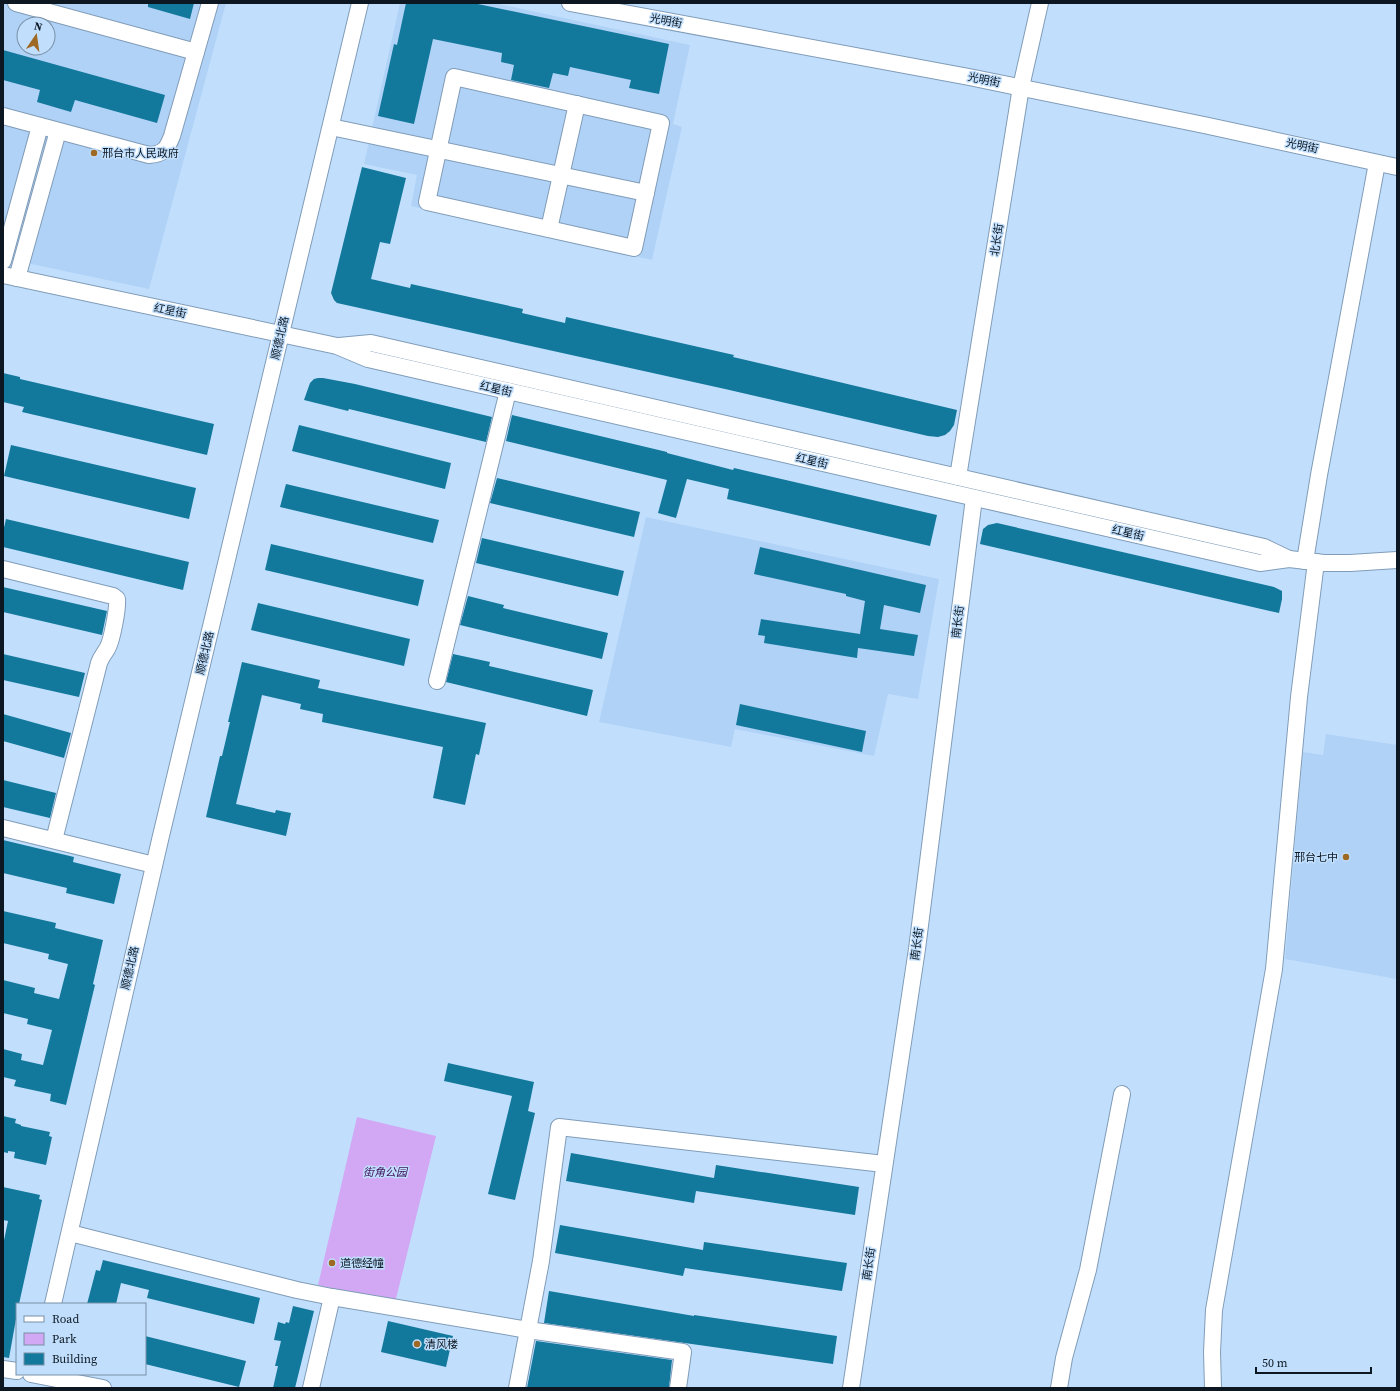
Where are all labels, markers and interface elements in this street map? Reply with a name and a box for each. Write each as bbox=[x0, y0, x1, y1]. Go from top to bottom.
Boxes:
street label: 光明街 bbox=[648, 11, 684, 31]
north arrow bbox=[16, 16, 56, 56]
text: N bbox=[33, 19, 44, 35]
street label: 光明街 bbox=[966, 69, 1002, 91]
street label: 光明街 bbox=[1284, 135, 1320, 157]
place label: 邢台市人民政府 bbox=[102, 146, 179, 161]
marker: 邢台市人民政府 bbox=[89, 148, 99, 158]
street label: 北长街 bbox=[987, 223, 1007, 257]
street label: 红星街 bbox=[152, 300, 188, 322]
street label: 顺德北路 bbox=[268, 315, 292, 361]
street label: 红星街 bbox=[478, 378, 514, 400]
street label: 红星街 bbox=[794, 450, 830, 472]
street label: 红星街 bbox=[1110, 522, 1146, 544]
street label: 南长街 bbox=[949, 605, 967, 639]
street label: 顺德北路 bbox=[193, 630, 217, 676]
place label: 邢台七中 bbox=[1294, 850, 1338, 865]
marker: 邢台七中 bbox=[1341, 852, 1351, 862]
street label: 南长街 bbox=[907, 927, 927, 961]
street label: 顺德北路 bbox=[118, 945, 142, 991]
park label: 街角公园 bbox=[363, 1165, 409, 1180]
street label: 南长街 bbox=[859, 1247, 879, 1281]
place label: 道德经幢 bbox=[340, 1256, 384, 1271]
marker: 道德经幢 bbox=[327, 1258, 337, 1268]
legend bbox=[16, 1303, 146, 1375]
text: Road bbox=[52, 1311, 79, 1327]
text: Park bbox=[52, 1331, 77, 1347]
place label: 清风楼 bbox=[425, 1337, 458, 1352]
marker: 清风楼 bbox=[412, 1339, 422, 1349]
scale bar bbox=[1256, 1349, 1371, 1375]
text: Building bbox=[52, 1351, 97, 1367]
text: 50 m bbox=[1262, 1355, 1288, 1371]

